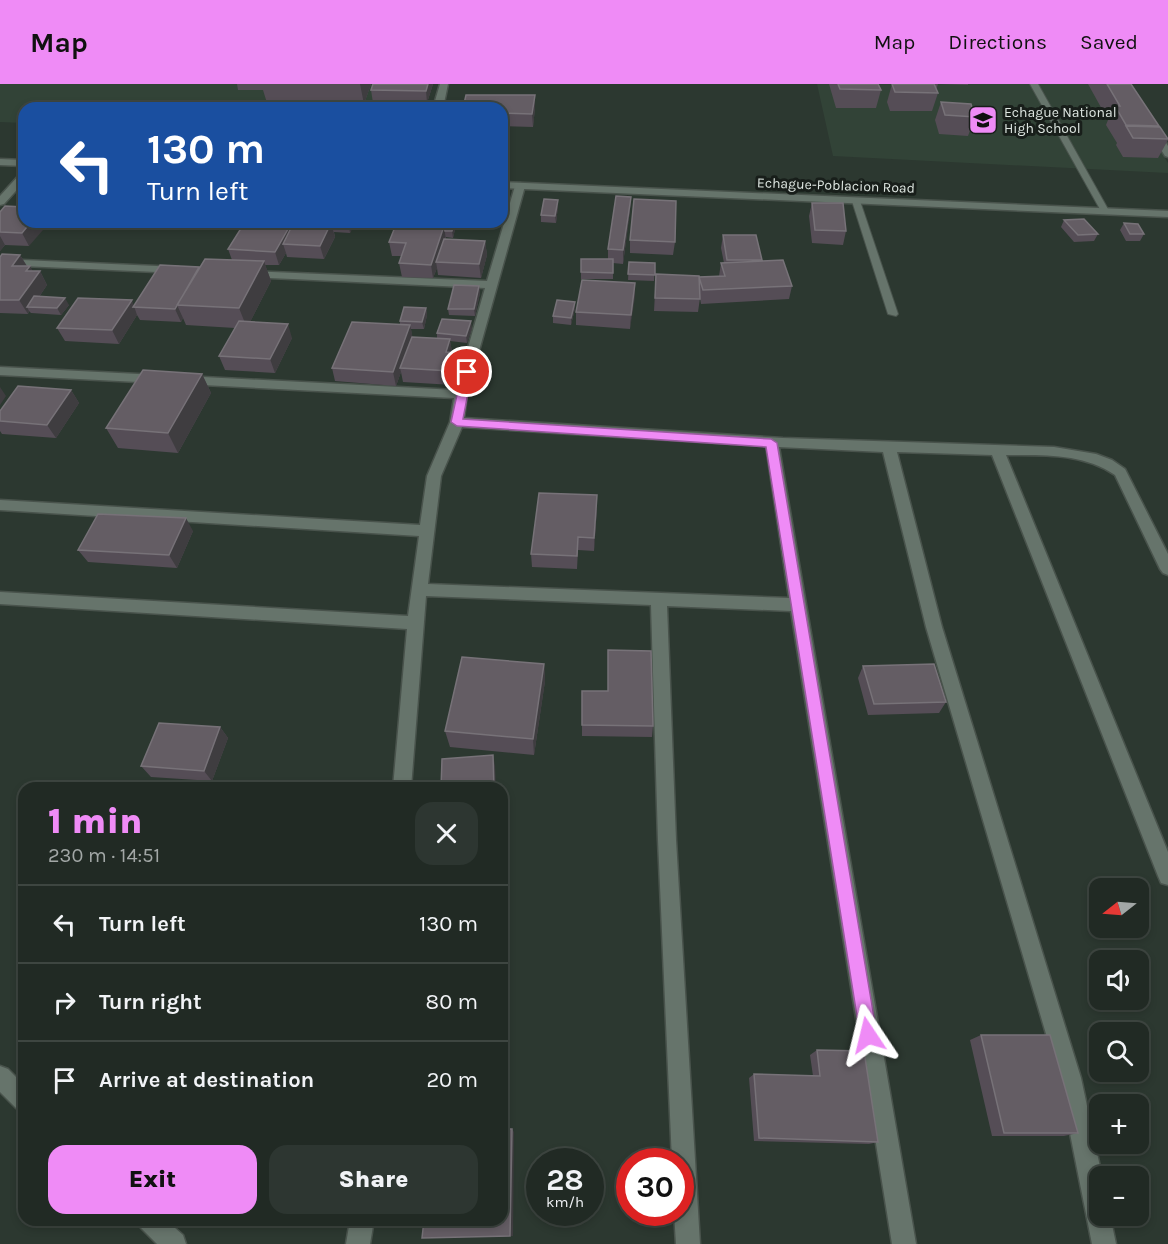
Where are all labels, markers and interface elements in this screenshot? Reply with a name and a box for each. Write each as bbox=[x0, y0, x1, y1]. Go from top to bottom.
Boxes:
text: Map bbox=[30, 26, 88, 59]
text: Map bbox=[874, 30, 915, 54]
text: Directions bbox=[948, 30, 1047, 54]
text: Saved bbox=[1080, 30, 1138, 54]
school or university icon: Echague National High School bbox=[967, 104, 999, 136]
place label: Echague National High School bbox=[1004, 104, 1117, 137]
text: 130 m bbox=[147, 124, 265, 174]
icon: left bbox=[48, 126, 126, 204]
street label: Echague-Poblacion Road bbox=[757, 174, 915, 197]
text: Turn left bbox=[147, 175, 248, 207]
pin bbox=[441, 346, 492, 397]
icon: arrive bbox=[450, 355, 483, 388]
text: 1 min bbox=[48, 800, 142, 842]
button: close bbox=[415, 802, 478, 865]
text: 230 m · 14:51 bbox=[48, 844, 160, 867]
north arrow bbox=[1089, 878, 1149, 938]
map controls bbox=[1089, 878, 1149, 1226]
icon: left bbox=[48, 908, 81, 941]
text: Turn left bbox=[99, 911, 186, 937]
text: 130 m bbox=[419, 911, 478, 937]
button: sound bbox=[1089, 950, 1149, 1010]
icon: right bbox=[48, 986, 81, 1019]
text: Turn right bbox=[99, 989, 202, 1015]
text: 80 m bbox=[426, 989, 478, 1015]
position arrow bbox=[836, 1003, 900, 1067]
button: search bbox=[1089, 1022, 1149, 1082]
icon: arrive bbox=[48, 1064, 81, 1097]
text: Arrive at destination bbox=[99, 1067, 314, 1093]
text: 20 m bbox=[426, 1067, 478, 1093]
button: + bbox=[1089, 1094, 1149, 1154]
button: Exit bbox=[48, 1145, 257, 1214]
button: Share bbox=[269, 1145, 478, 1214]
speed limit sign: 30 bbox=[616, 1148, 694, 1226]
text: 28 bbox=[546, 1162, 584, 1198]
button: − bbox=[1089, 1166, 1149, 1226]
text: km/h bbox=[546, 1193, 584, 1211]

